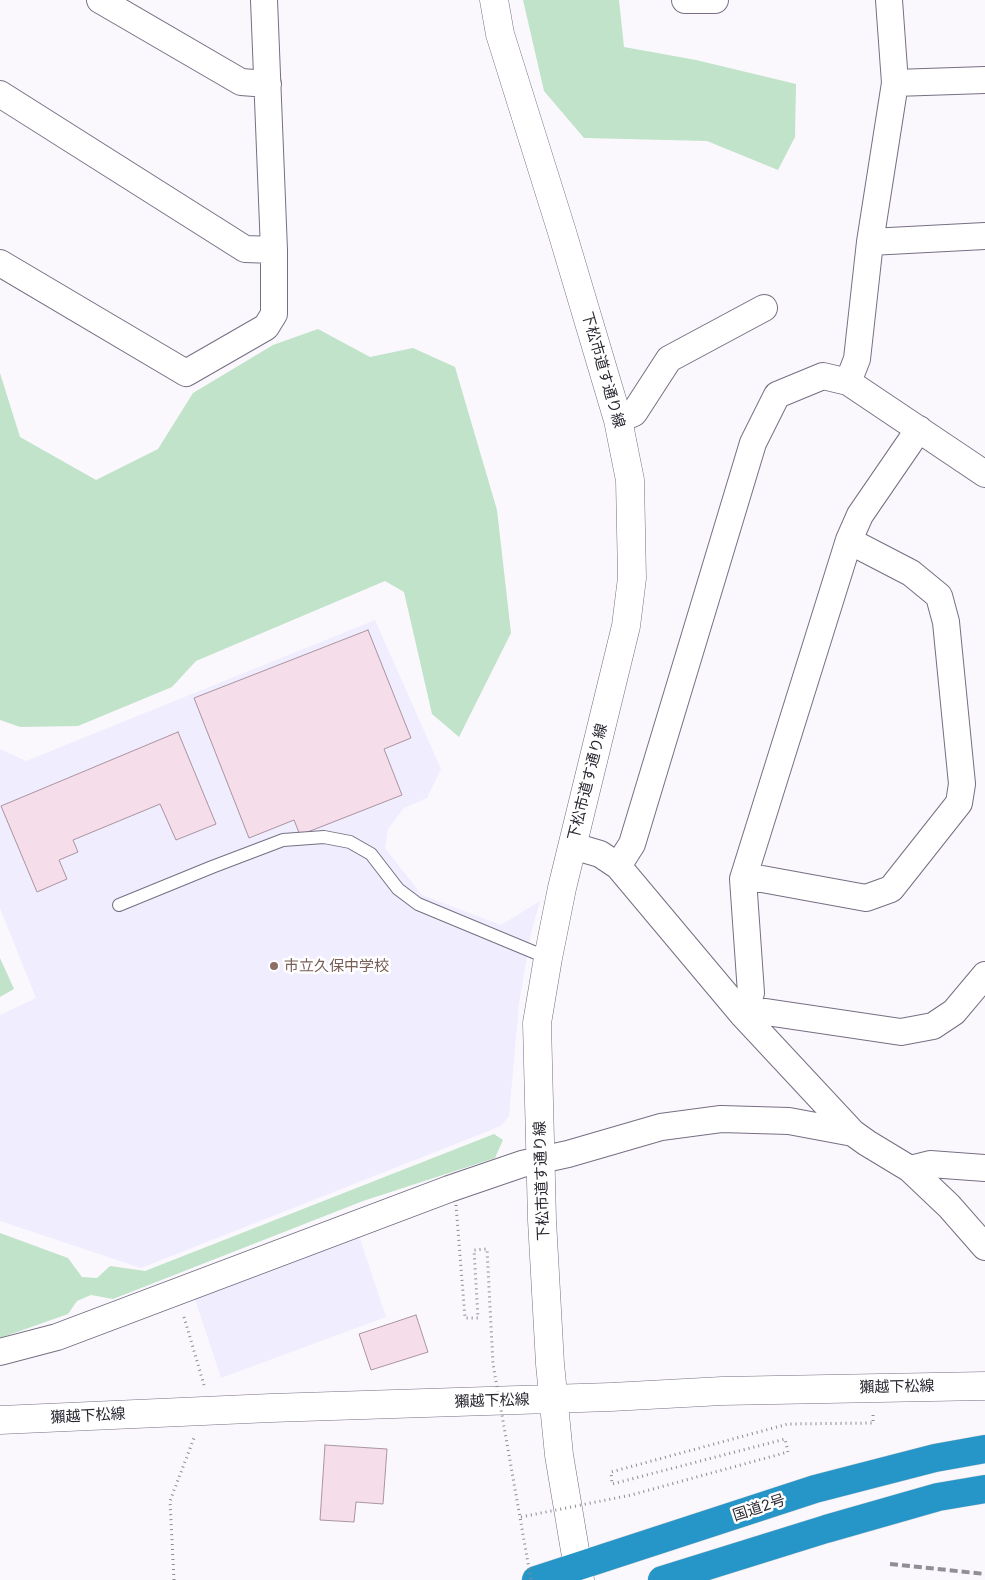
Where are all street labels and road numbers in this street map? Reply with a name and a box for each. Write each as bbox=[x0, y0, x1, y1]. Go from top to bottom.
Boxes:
street label: 下松市道す通り線 bbox=[578, 310, 628, 430]
street label: 下松市道す通り線 bbox=[565, 722, 611, 842]
street label: 下松市道す通り線 bbox=[531, 1121, 553, 1241]
street label: 獺越下松線 bbox=[859, 1377, 935, 1397]
street label: 獺越下松線 bbox=[454, 1391, 530, 1411]
street label: 獺越下松線 bbox=[50, 1405, 126, 1427]
street label: 国道2号 bbox=[730, 1491, 788, 1525]

